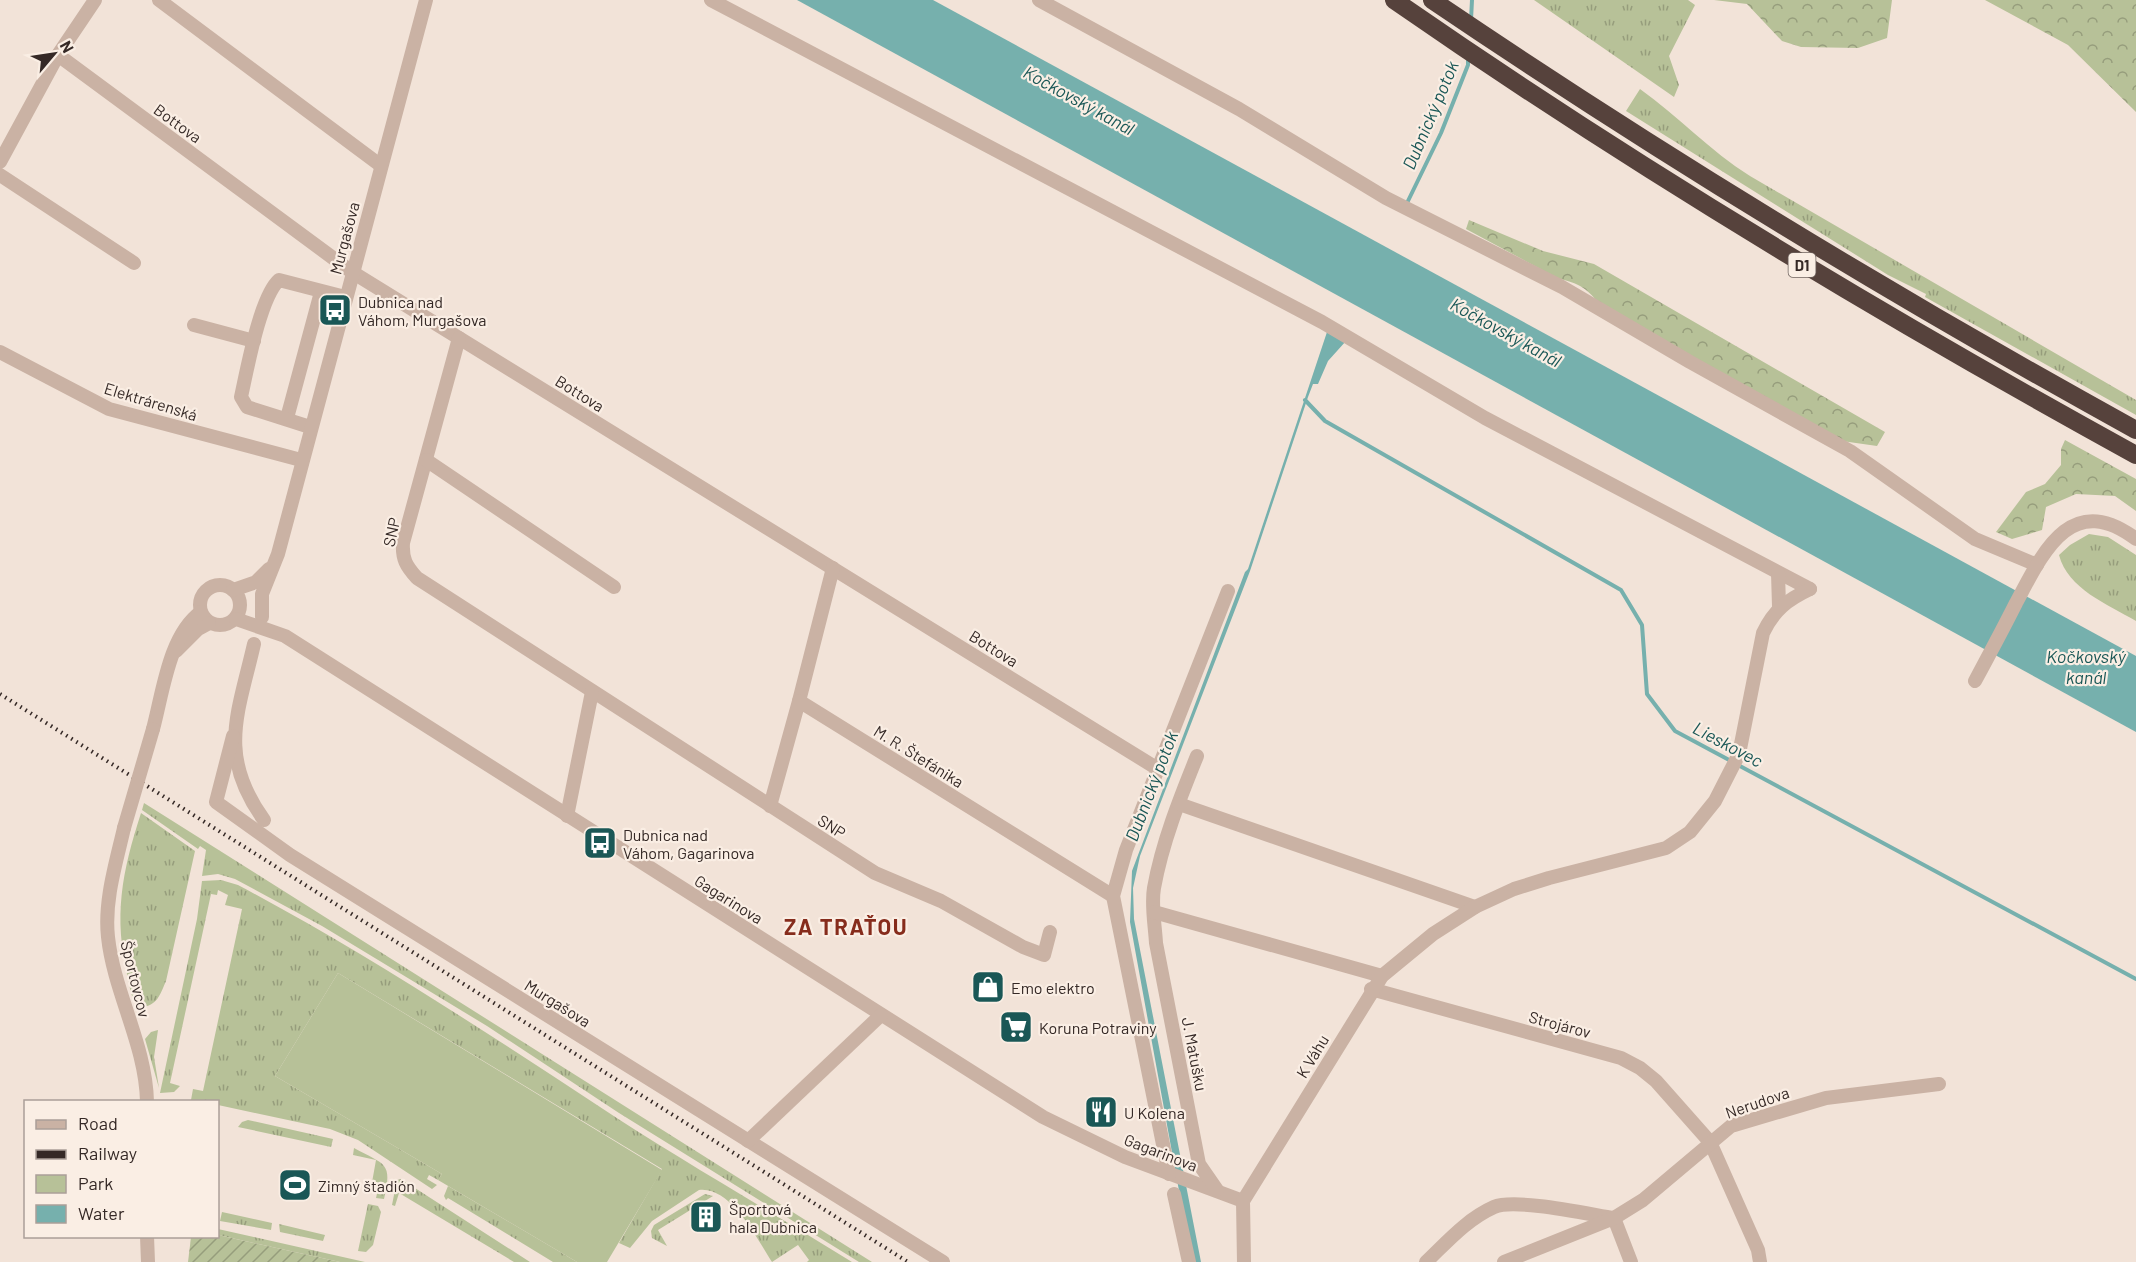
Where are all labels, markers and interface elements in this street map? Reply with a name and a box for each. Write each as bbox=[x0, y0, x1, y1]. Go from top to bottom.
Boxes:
north arrow bbox=[24, 24, 84, 84]
text: N bbox=[57, 37, 78, 56]
water label: Dubnický potok bbox=[1397, 57, 1463, 173]
water label: Kočkovský kanál bbox=[1020, 60, 1138, 140]
street label: Bottova bbox=[151, 99, 205, 147]
street label: Murgašova bbox=[325, 200, 363, 276]
road number: D1 bbox=[1788, 253, 1816, 277]
bus stop icon: Dubnica nad Váhom, Murgašova bbox=[317, 292, 353, 328]
place label: Dubnica nad Váhom, Murgašova bbox=[358, 292, 486, 329]
water label: Kočkovský kanál bbox=[1447, 292, 1565, 372]
street label: Bottova bbox=[552, 371, 608, 415]
street label: Elektrárenská bbox=[102, 378, 200, 424]
street label: SNP bbox=[379, 516, 403, 548]
street label: Bottova bbox=[966, 626, 1022, 670]
water label: Kočkovský kanál bbox=[2046, 645, 2127, 688]
water label: Lieskovec bbox=[1689, 716, 1767, 772]
street label: M. R. Štefánika bbox=[871, 721, 967, 791]
water label: Dubnický potok bbox=[1120, 728, 1182, 844]
street label: SNP bbox=[814, 810, 850, 842]
bus stop icon: Dubnica nad Váhom, Gagarinova bbox=[582, 825, 618, 861]
place label: Dubnica nad Váhom, Gagarinova bbox=[623, 825, 754, 862]
street label: Gagarinova bbox=[691, 871, 767, 927]
district label: ZA TRAŤOU bbox=[784, 913, 908, 939]
street label: Športovcov bbox=[117, 939, 155, 1020]
shop icon: Emo elektro bbox=[970, 969, 1006, 1005]
street label: Murgašova bbox=[522, 975, 594, 1031]
place label: Emo elektro bbox=[1011, 978, 1095, 997]
street label: Strojárov bbox=[1527, 1007, 1593, 1041]
supermarket icon: Koruna Potraviny bbox=[998, 1009, 1034, 1045]
street label: J. Matušku bbox=[1179, 1015, 1211, 1093]
place label: Koruna Potraviny bbox=[1039, 1018, 1157, 1037]
street label: K Váhu bbox=[1292, 1031, 1332, 1081]
street label: Nerudova bbox=[1722, 1082, 1792, 1122]
restaurant icon: U Kolena bbox=[1083, 1094, 1119, 1130]
legend bbox=[24, 1100, 219, 1238]
place label: U Kolena bbox=[1124, 1103, 1185, 1122]
text: Road bbox=[78, 1112, 118, 1134]
street label: Gagarinova bbox=[1122, 1129, 1200, 1175]
text: Railway bbox=[78, 1142, 137, 1164]
sports icon: Zimný štadión bbox=[277, 1167, 313, 1203]
text: Park bbox=[78, 1172, 113, 1194]
place label: Zimný štadión bbox=[318, 1176, 415, 1195]
building icon: Športová hala Dubnica bbox=[688, 1199, 724, 1235]
place label: Športová hala Dubnica bbox=[729, 1199, 817, 1236]
text: Water bbox=[78, 1202, 125, 1224]

